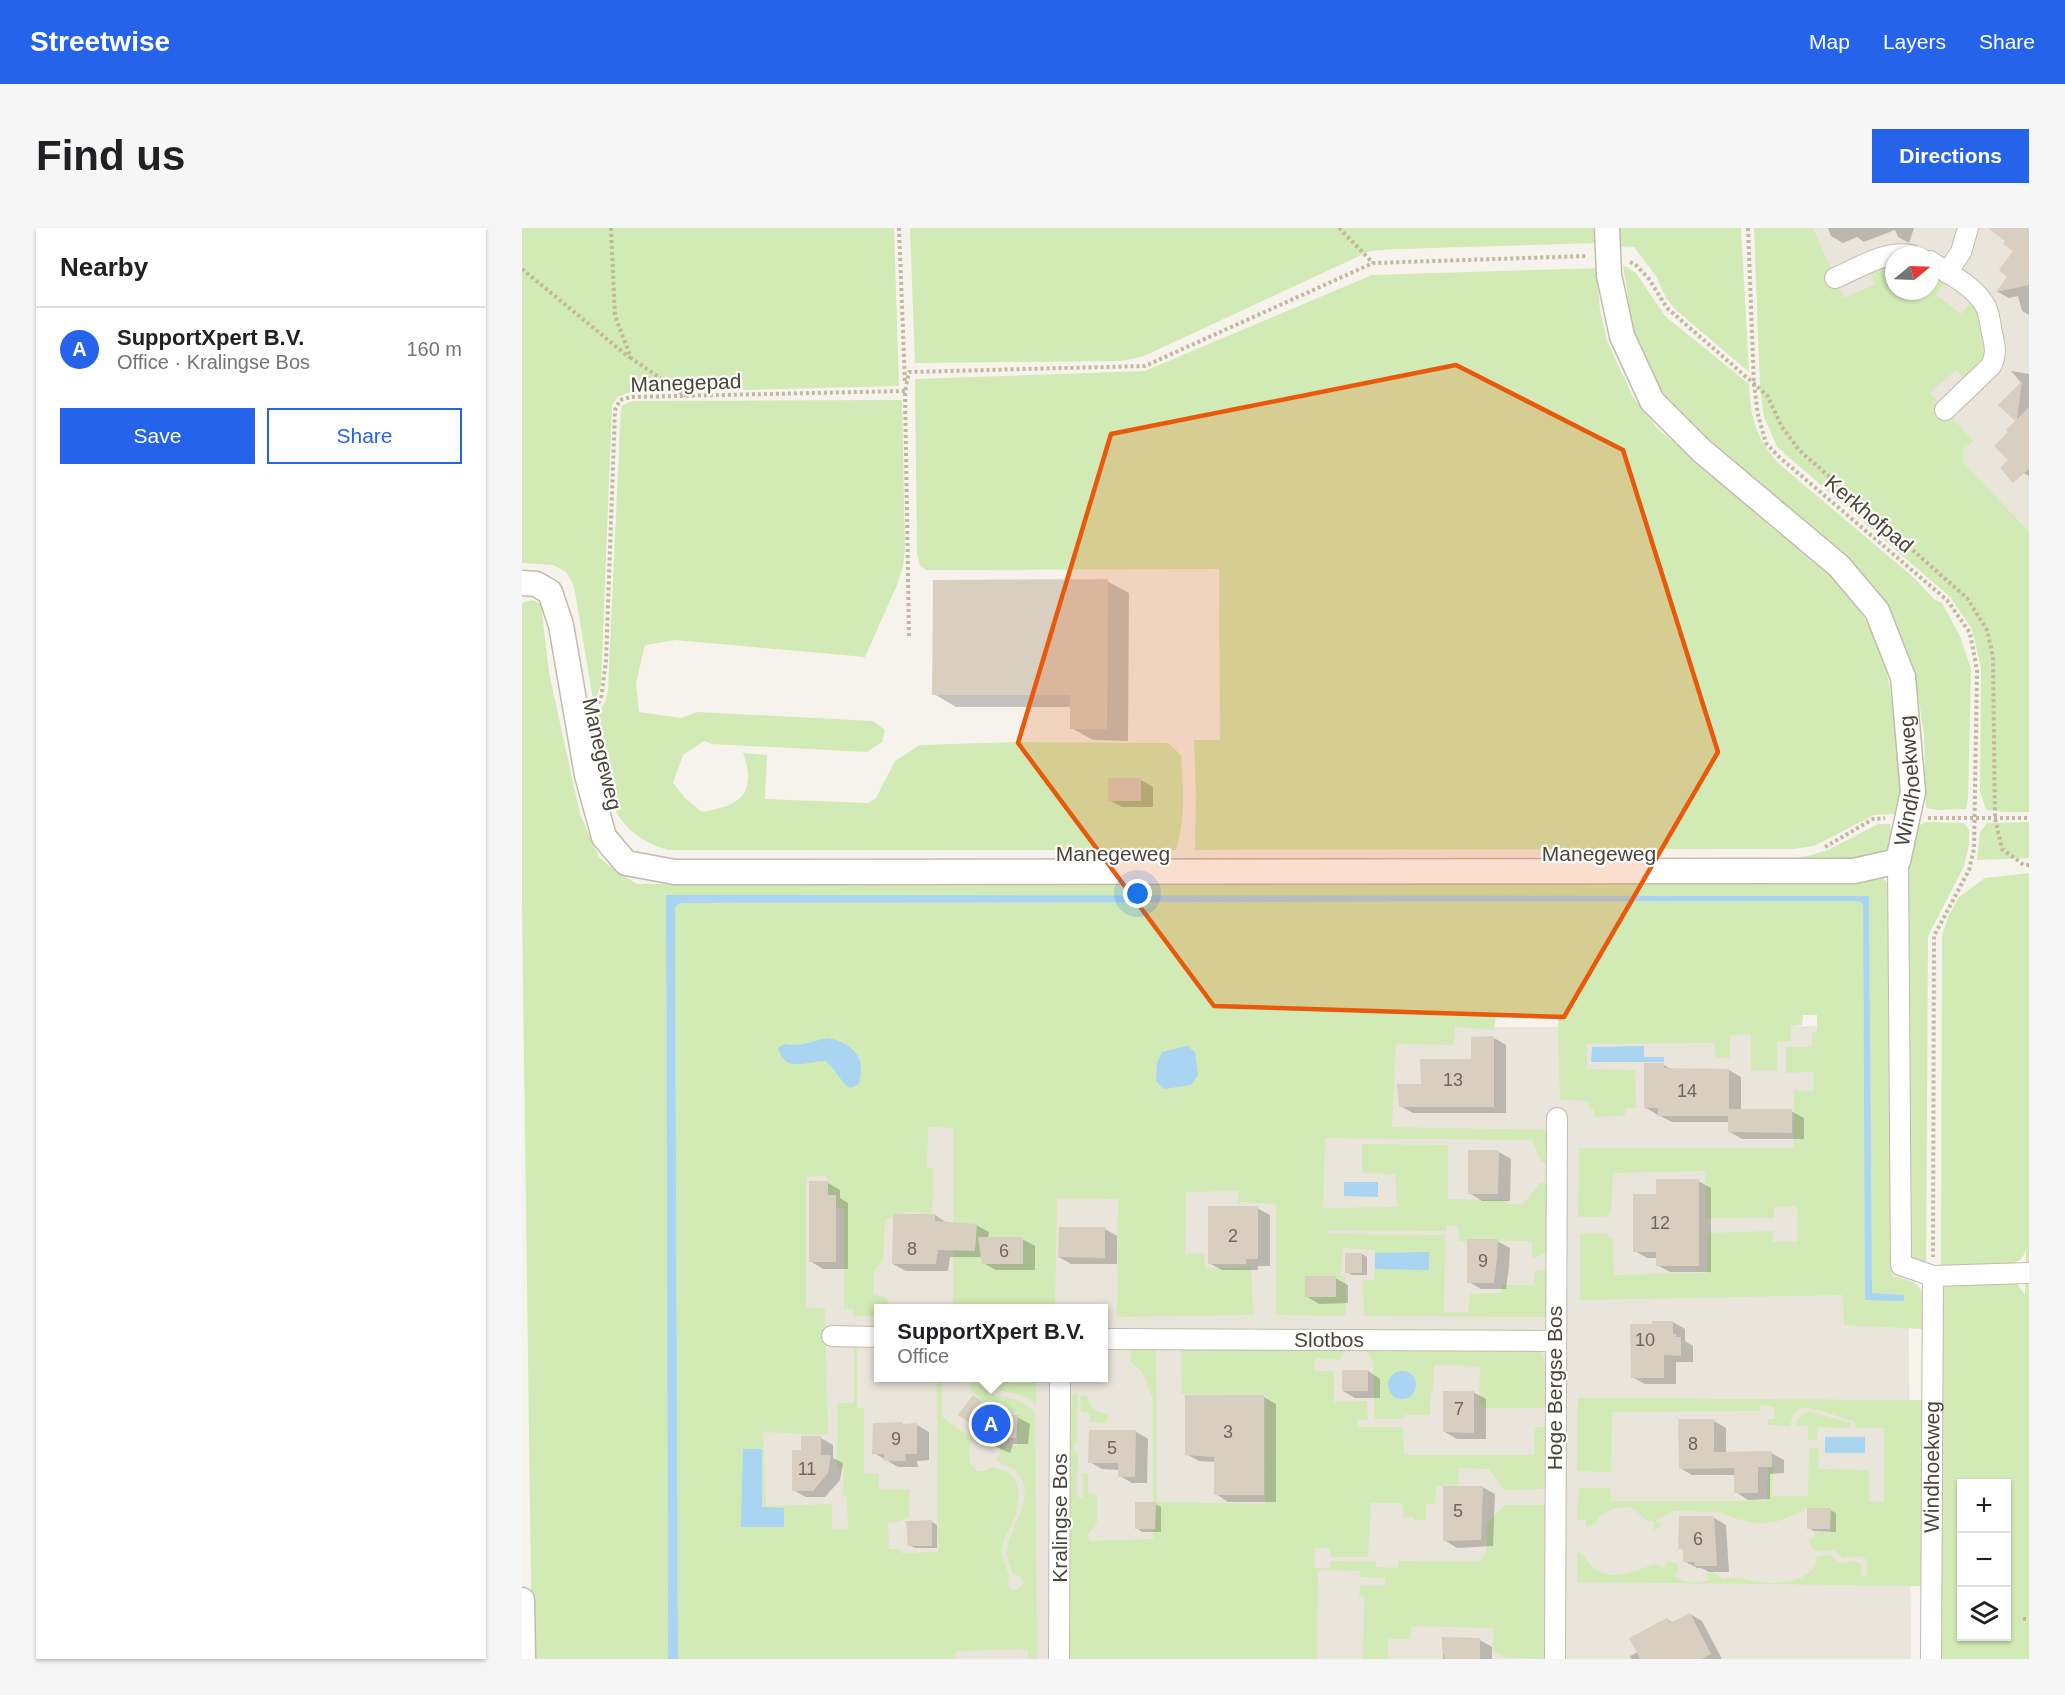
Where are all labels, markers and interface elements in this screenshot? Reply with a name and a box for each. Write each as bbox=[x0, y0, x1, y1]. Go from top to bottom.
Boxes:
text: Streetwise bbox=[30, 26, 170, 57]
text: Map bbox=[1809, 30, 1850, 53]
text: Layers bbox=[1883, 30, 1946, 53]
text: Share bbox=[1979, 30, 2035, 53]
button: Directions bbox=[1872, 129, 2029, 183]
text: Find us bbox=[36, 132, 185, 179]
north arrow bbox=[1885, 246, 1939, 300]
text: Nearby bbox=[60, 252, 148, 282]
text: SupportXpert B.V. bbox=[117, 325, 304, 350]
text: A bbox=[72, 338, 87, 360]
text: 160 m bbox=[406, 338, 462, 360]
text: Office · Kralingse Bos bbox=[117, 351, 310, 373]
street label: Manegepad bbox=[630, 369, 742, 396]
button: Save bbox=[60, 408, 255, 464]
button: Share bbox=[267, 408, 462, 464]
street label: Kerkhofpad bbox=[1821, 470, 1918, 557]
street label: Manegeweg bbox=[578, 696, 627, 812]
street label: Windhoekweg bbox=[1890, 714, 1925, 848]
street label: Manegeweg bbox=[1056, 842, 1170, 865]
street label: Manegeweg bbox=[1542, 842, 1656, 865]
your location bbox=[1123, 879, 1152, 908]
house number: 13 bbox=[1443, 1070, 1463, 1090]
house number: 14 bbox=[1677, 1081, 1697, 1101]
house number: 12 bbox=[1650, 1213, 1670, 1233]
house number: 2 bbox=[1228, 1226, 1238, 1246]
house number: 8 bbox=[907, 1239, 917, 1259]
house number: 6 bbox=[999, 1241, 1009, 1261]
house number: 9 bbox=[1478, 1251, 1488, 1271]
popup bbox=[874, 1304, 1108, 1382]
street label: Hoge Bergse Bos bbox=[1543, 1306, 1566, 1470]
text: SupportXpert B.V. bbox=[897, 1319, 1085, 1344]
street label: Slotbos bbox=[1294, 1328, 1364, 1351]
house number: 10 bbox=[1635, 1330, 1655, 1350]
text: Office bbox=[897, 1345, 949, 1367]
house number: 7 bbox=[1454, 1399, 1464, 1419]
street label: Windhoekweg bbox=[1920, 1401, 1943, 1533]
pin: A bbox=[972, 1402, 1010, 1446]
house number: 3 bbox=[1223, 1422, 1233, 1442]
house number: 9 bbox=[891, 1429, 901, 1449]
house number: 8 bbox=[1688, 1434, 1698, 1454]
house number: 5 bbox=[1107, 1438, 1117, 1458]
street label: Kralingse Bos bbox=[1048, 1453, 1071, 1583]
house number: 11 bbox=[798, 1459, 816, 1479]
map controls bbox=[1957, 1479, 2011, 1641]
button: + bbox=[1957, 1479, 2011, 1533]
house number: 5 bbox=[1453, 1501, 1463, 1521]
house number: 6 bbox=[1693, 1529, 1703, 1549]
button: − bbox=[1957, 1533, 2011, 1587]
button: layers bbox=[1957, 1587, 2011, 1641]

